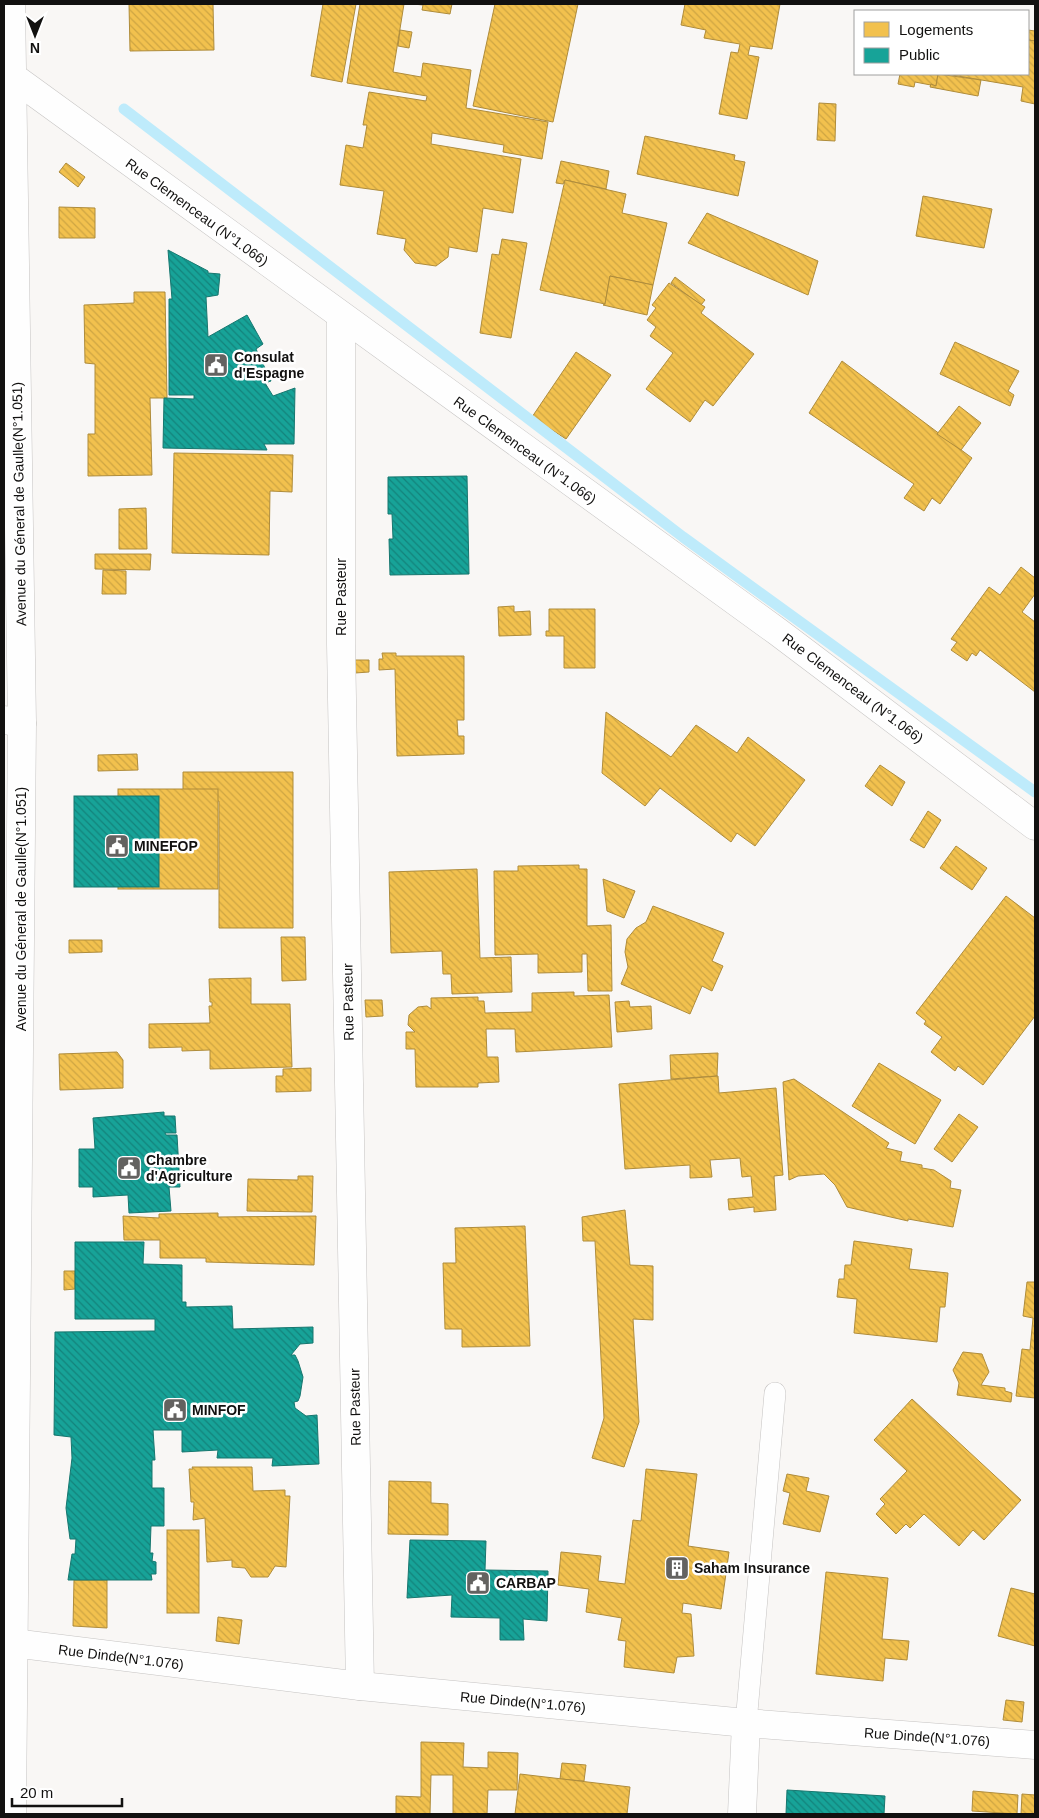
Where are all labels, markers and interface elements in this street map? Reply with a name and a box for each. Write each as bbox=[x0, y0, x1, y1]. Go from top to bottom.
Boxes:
north arrow bbox=[10, 10, 60, 60]
legend bbox=[854, 10, 1029, 75]
text: Logements bbox=[899, 21, 973, 38]
text: N bbox=[30, 40, 40, 56]
text: Public bbox=[899, 46, 940, 63]
street label: Rue Clemenceau (N°1.066) bbox=[123, 155, 271, 269]
place label: Consulat d'Espagne bbox=[234, 349, 304, 381]
public building icon: Consulat d'Espagne bbox=[203, 352, 229, 378]
street label: Avenue du Géneral de Gaulle(N°1.051) bbox=[9, 382, 29, 626]
street label: Rue Clemenceau (N°1.066) bbox=[451, 393, 599, 507]
street label: Rue Pasteur bbox=[333, 558, 349, 636]
street label: Rue Clemenceau (N°1.066) bbox=[779, 630, 927, 746]
street label: Avenue du Géneral de Gaulle(N°1.051) bbox=[13, 787, 29, 1031]
public building icon: MINEFOP bbox=[104, 833, 130, 859]
place label: MINEFOP bbox=[134, 838, 198, 854]
street label: Rue Pasteur bbox=[339, 963, 357, 1041]
place label: Chambre d'Agriculture bbox=[146, 1152, 233, 1184]
public building icon: Chambre d'Agriculture bbox=[116, 1155, 142, 1181]
street label: Rue Pasteur bbox=[346, 1368, 364, 1446]
public building icon: MINFOF bbox=[162, 1397, 188, 1423]
place label: MINFOF bbox=[192, 1402, 246, 1418]
building icon: Saham Insurance bbox=[664, 1555, 690, 1581]
place label: Saham Insurance bbox=[694, 1560, 810, 1576]
public building icon: CARBAP bbox=[465, 1570, 491, 1596]
place label: CARBAP bbox=[496, 1575, 556, 1591]
street label: Rue Dinde(N°1.076) bbox=[57, 1641, 185, 1673]
street label: Rue Dinde(N°1.076) bbox=[459, 1689, 587, 1715]
street label: Rue Dinde(N°1.076) bbox=[863, 1725, 991, 1749]
scale bar bbox=[12, 1776, 122, 1808]
text: 20 m bbox=[20, 1784, 53, 1801]

